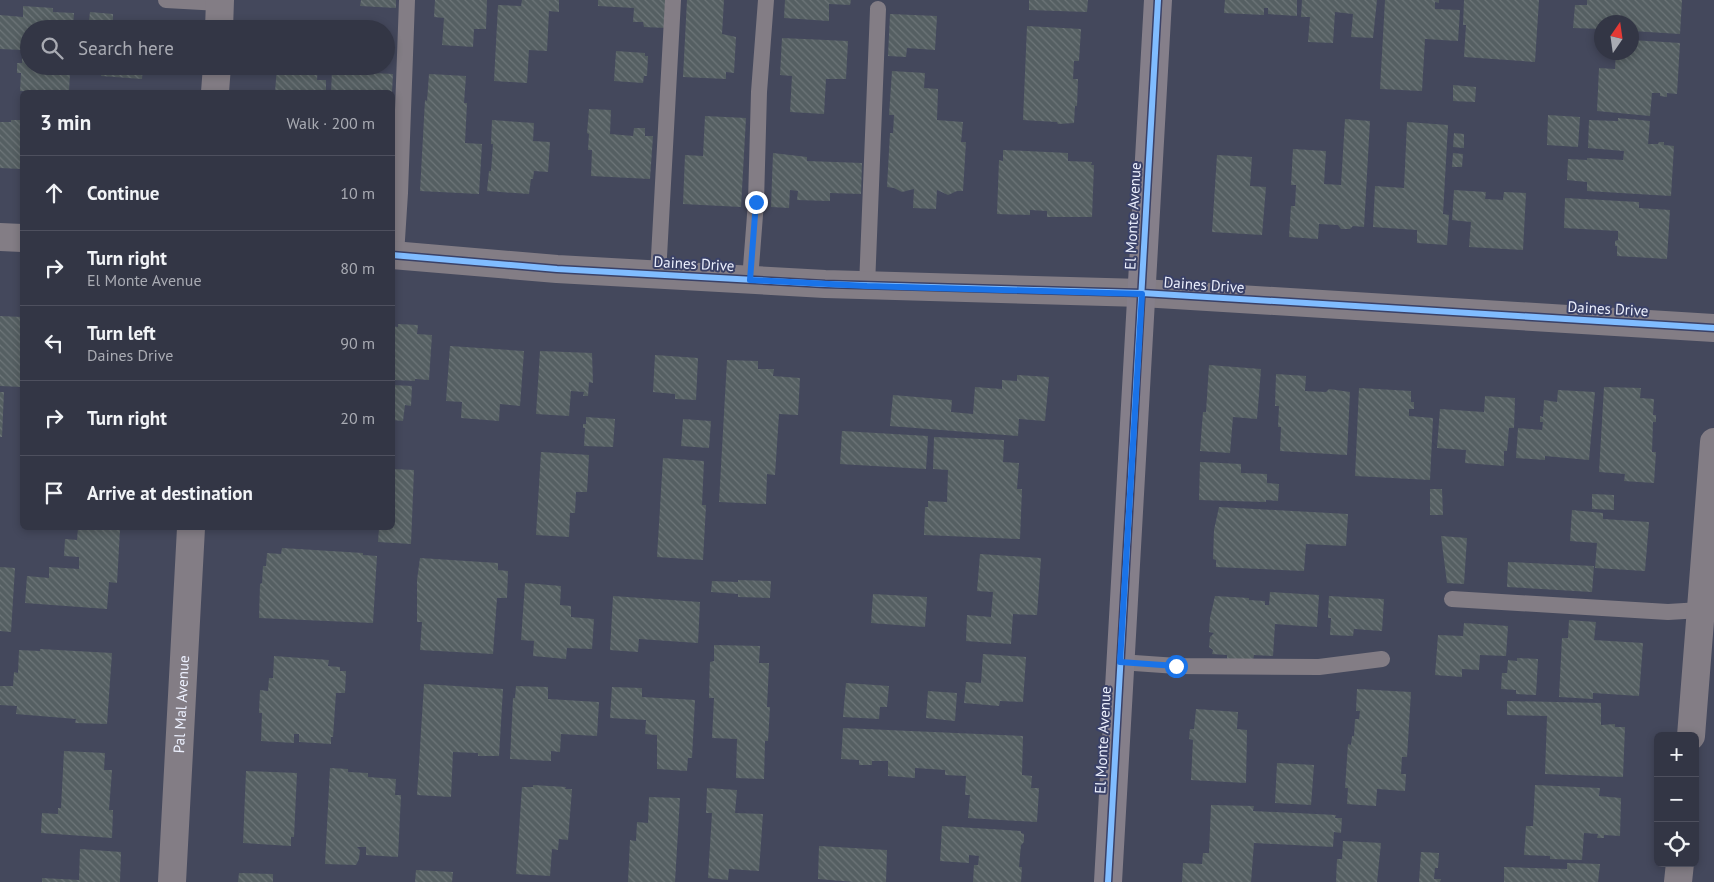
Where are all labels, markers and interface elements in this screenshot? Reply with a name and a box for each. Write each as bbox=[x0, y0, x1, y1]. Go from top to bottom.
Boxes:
north arrow bbox=[1594, 15, 1639, 60]
search box bbox=[20, 20, 395, 75]
icon: search bbox=[38, 34, 66, 62]
text: Search here bbox=[78, 36, 174, 60]
text: 3 min bbox=[40, 109, 91, 136]
text: Walk · 200 m bbox=[286, 113, 375, 133]
street label: El Monte Avenue bbox=[1120, 162, 1145, 270]
icon: ahead bbox=[40, 179, 68, 207]
text: Continue bbox=[87, 181, 159, 205]
text: 10 m bbox=[340, 183, 375, 203]
route end bbox=[745, 191, 768, 214]
text: Turn right bbox=[87, 246, 167, 270]
street label: Daines Drive bbox=[653, 252, 735, 275]
icon: right bbox=[40, 254, 68, 282]
text: 80 m bbox=[340, 258, 375, 278]
text: El Monte Avenue bbox=[87, 270, 202, 290]
street label: Daines Drive bbox=[1163, 272, 1245, 297]
street label: Daines Drive bbox=[1567, 297, 1649, 320]
text: Turn left bbox=[87, 321, 156, 345]
icon: left bbox=[40, 329, 68, 357]
text: 90 m bbox=[340, 333, 375, 353]
text: Daines Drive bbox=[87, 345, 173, 365]
icon: right bbox=[40, 404, 68, 432]
text: Turn right bbox=[87, 406, 167, 430]
text: 20 m bbox=[340, 408, 375, 428]
icon: arrive bbox=[40, 479, 68, 507]
text: Arrive at destination bbox=[87, 481, 253, 505]
street label: Pal Mal Avenue bbox=[169, 655, 193, 754]
route start bbox=[1165, 655, 1188, 678]
street label: El Monte Avenue bbox=[1090, 686, 1115, 794]
map controls bbox=[1654, 732, 1699, 867]
button: + bbox=[1654, 732, 1699, 777]
button: − bbox=[1654, 777, 1699, 822]
button: locate bbox=[1654, 822, 1699, 867]

